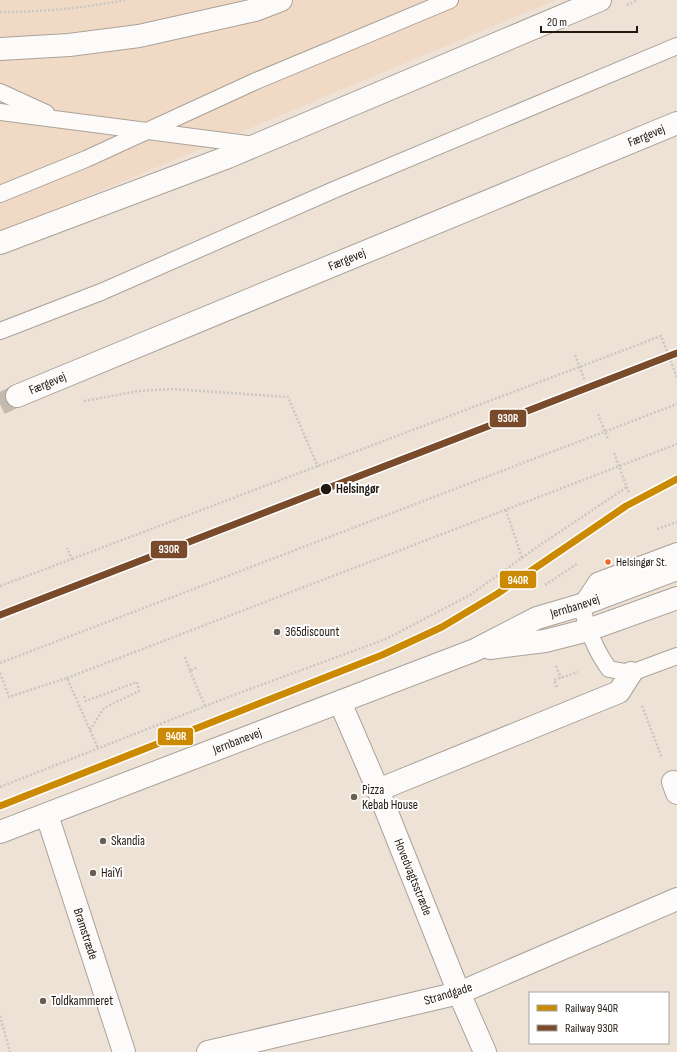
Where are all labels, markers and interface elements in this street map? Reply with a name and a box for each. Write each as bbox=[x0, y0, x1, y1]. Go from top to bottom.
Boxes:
scale bar bbox=[541, 8, 637, 34]
text: 20 m bbox=[547, 15, 567, 30]
street label: Færgevej bbox=[625, 121, 667, 150]
street label: Færgevej bbox=[326, 245, 368, 274]
street label: Færgevej bbox=[27, 369, 68, 398]
line badge: 930R bbox=[489, 409, 527, 428]
text: 930R bbox=[498, 412, 519, 425]
place label: Helsingør bbox=[336, 481, 380, 497]
marker: Helsingør bbox=[319, 482, 333, 496]
line badge: 930R bbox=[150, 540, 188, 559]
text: 930R bbox=[159, 543, 180, 556]
place label: Helsingør St. bbox=[616, 555, 667, 570]
marker: Helsingør St. bbox=[603, 557, 613, 567]
line badge: 940R bbox=[499, 570, 537, 589]
text: 940R bbox=[508, 574, 529, 587]
street label: Jernbanevej bbox=[547, 591, 602, 622]
place label: 365discount bbox=[285, 624, 339, 640]
marker: 365discount bbox=[272, 627, 282, 637]
street label: Jernbanevej bbox=[210, 725, 264, 758]
line badge: 940R bbox=[157, 727, 194, 746]
text: 940R bbox=[166, 730, 187, 743]
place label: Pizza Kebab House bbox=[362, 782, 418, 813]
marker: Pizza Kebab House bbox=[349, 792, 359, 802]
place label: Skandia bbox=[111, 833, 145, 849]
marker: Skandia bbox=[98, 836, 108, 846]
street label: Hovedvagtsstræde bbox=[390, 836, 436, 918]
place label: HaiYi bbox=[101, 865, 122, 881]
marker: HaiYi bbox=[88, 868, 98, 878]
street label: Bramstræde bbox=[70, 906, 101, 962]
street label: Strandgade bbox=[422, 979, 474, 1009]
legend bbox=[529, 992, 669, 1044]
place label: Toldkammeret bbox=[51, 993, 113, 1009]
marker: Toldkammeret bbox=[38, 996, 48, 1006]
text: Railway 940R bbox=[565, 1001, 619, 1016]
text: Railway 930R bbox=[565, 1021, 619, 1036]

